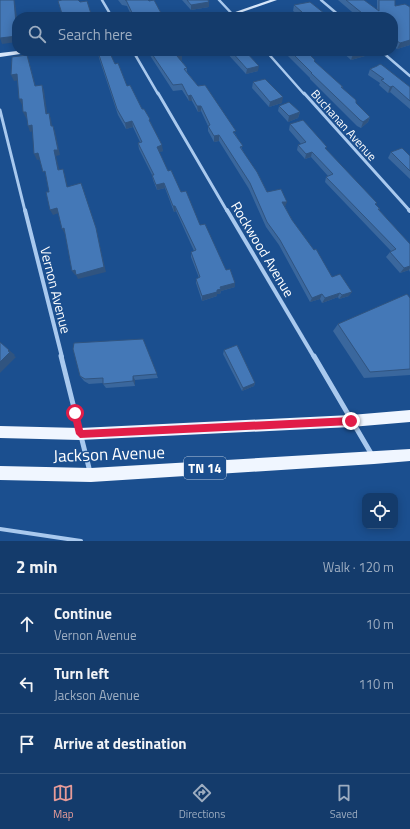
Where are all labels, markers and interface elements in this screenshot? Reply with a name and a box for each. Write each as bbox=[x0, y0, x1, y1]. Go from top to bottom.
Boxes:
search box bbox=[12, 12, 398, 56]
icon: search bbox=[26, 23, 48, 45]
text: Search here bbox=[58, 23, 132, 46]
street label: Buchanan Avenue bbox=[307, 85, 381, 165]
street label: Rockwood Avenue bbox=[226, 197, 300, 301]
street label: Vernon Avenue bbox=[35, 244, 77, 336]
route start bbox=[66, 404, 84, 422]
route end bbox=[342, 412, 360, 430]
street label: Jackson Avenue bbox=[53, 439, 165, 469]
road number: TN 14 bbox=[184, 457, 226, 479]
map controls bbox=[362, 493, 398, 529]
button: locate bbox=[362, 493, 398, 529]
text: 2 min bbox=[16, 554, 57, 580]
text: Walk · 120 m bbox=[323, 557, 394, 577]
text: Continue bbox=[54, 602, 112, 625]
icon: ahead bbox=[16, 613, 38, 635]
text: 10 m bbox=[366, 614, 394, 634]
text: Vernon Avenue bbox=[54, 625, 137, 645]
text: Turn left bbox=[54, 662, 109, 685]
icon: left bbox=[16, 673, 38, 695]
text: 110 m bbox=[358, 674, 394, 694]
text: Jackson Avenue bbox=[54, 685, 140, 705]
text: Arrive at destination bbox=[54, 732, 187, 755]
icon: arrive bbox=[16, 733, 38, 755]
tab: Map bbox=[52, 782, 74, 822]
tab: Directions bbox=[179, 782, 225, 822]
tab: Saved bbox=[330, 782, 358, 822]

